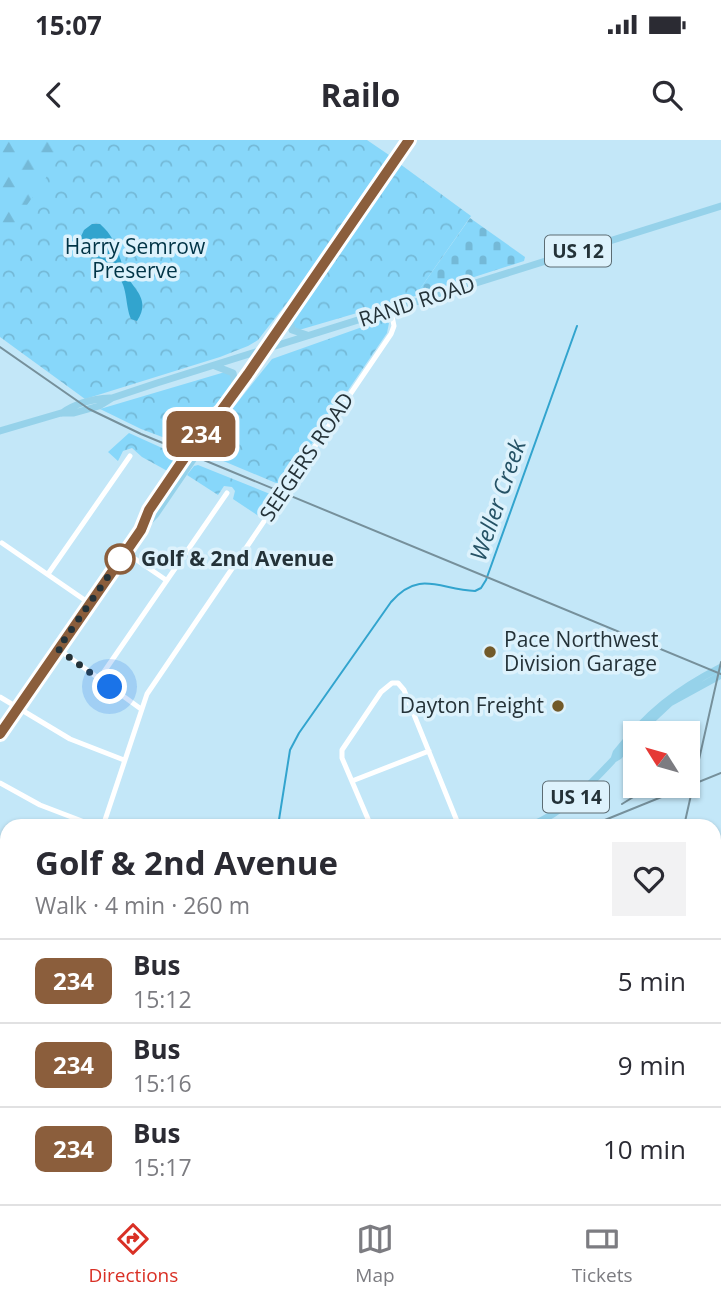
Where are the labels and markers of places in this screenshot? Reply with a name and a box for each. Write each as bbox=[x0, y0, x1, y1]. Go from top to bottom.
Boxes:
marker: Golf & 2nd Avenue bbox=[105, 544, 135, 574]
place label: Golf & 2nd Avenue bbox=[141, 544, 334, 572]
place label: Pace Northwest Division Garage bbox=[504, 625, 659, 677]
marker: Pace Northwest Division Garage bbox=[482, 644, 498, 660]
place label: Dayton Freight bbox=[400, 691, 544, 719]
marker: Dayton Freight bbox=[550, 698, 566, 714]

